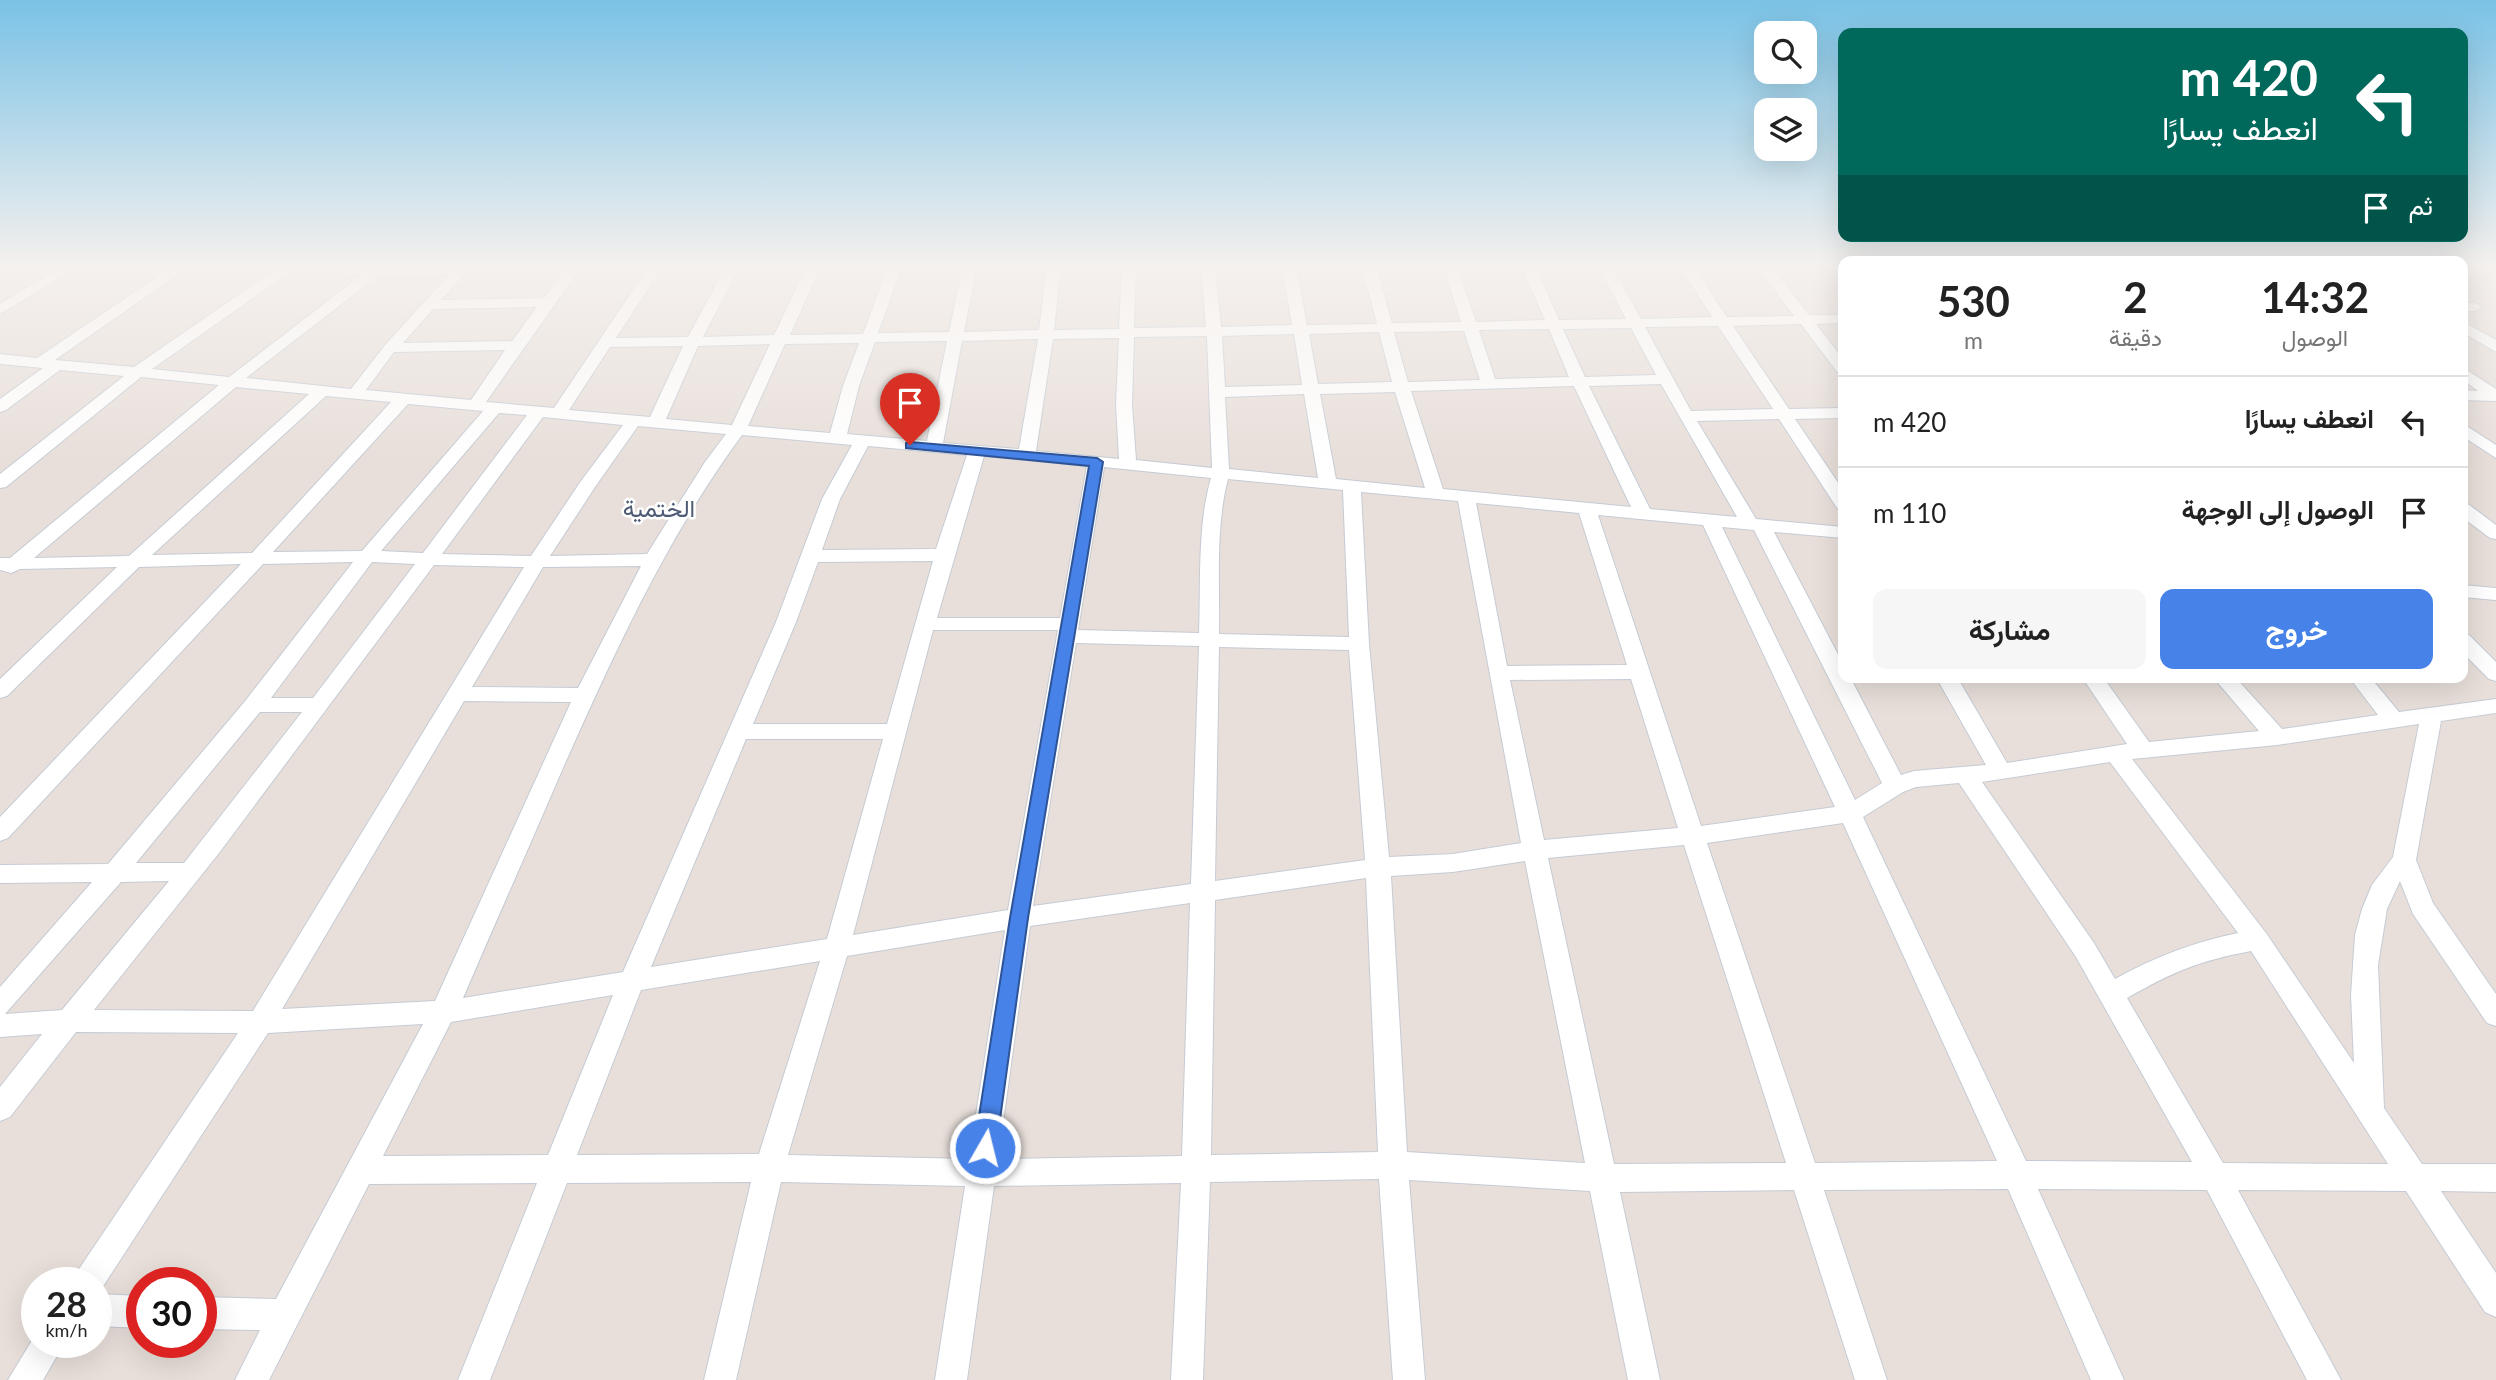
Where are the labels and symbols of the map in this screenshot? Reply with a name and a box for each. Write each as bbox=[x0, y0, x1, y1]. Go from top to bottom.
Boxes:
pin bbox=[880, 373, 940, 445]
district label: الختمية bbox=[623, 493, 695, 523]
position arrow bbox=[948, 1111, 1022, 1185]
speed limit sign: 30 bbox=[126, 1267, 217, 1358]

